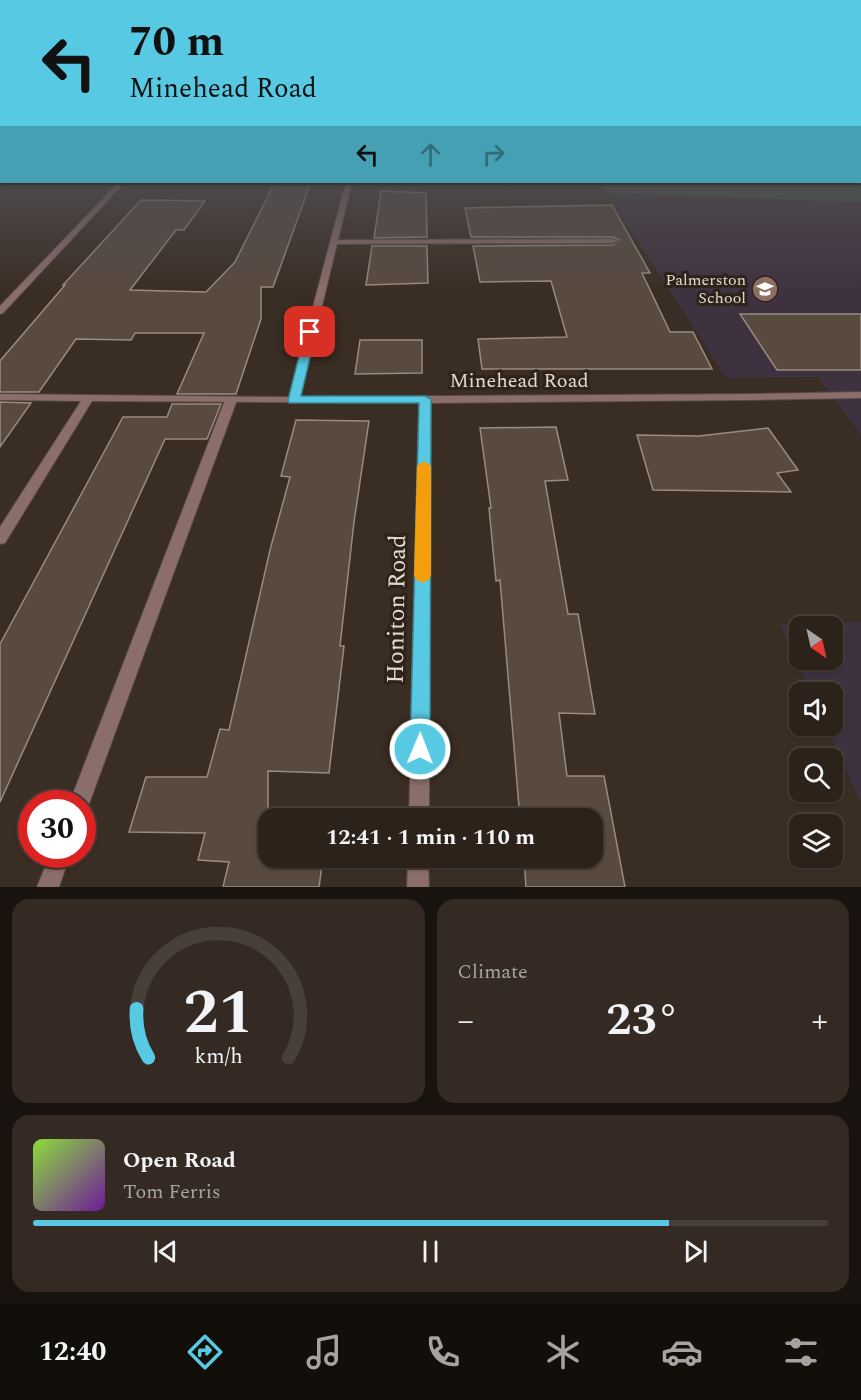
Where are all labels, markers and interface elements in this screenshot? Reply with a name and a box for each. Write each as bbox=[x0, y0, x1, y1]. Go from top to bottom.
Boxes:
text: 70 m bbox=[129, 11, 224, 74]
icon: left bbox=[30, 24, 108, 102]
text: Minehead Road bbox=[129, 68, 317, 110]
icon: left bbox=[351, 138, 384, 171]
icon: ahead bbox=[414, 138, 447, 171]
icon: right bbox=[477, 138, 510, 171]
place label: Palmerston School bbox=[665, 268, 746, 310]
school or university icon: Palmerston School bbox=[750, 274, 780, 304]
pin bbox=[284, 306, 335, 357]
icon: arrive bbox=[293, 315, 326, 348]
street label: Minehead Road bbox=[449, 366, 589, 396]
street label: Honiton Road bbox=[378, 534, 416, 684]
north arrow bbox=[789, 616, 843, 670]
map controls bbox=[789, 616, 843, 868]
button: sound bbox=[789, 682, 843, 736]
position arrow bbox=[388, 717, 452, 781]
button: search bbox=[789, 748, 843, 802]
speed limit sign: 30 bbox=[18, 790, 96, 868]
button: layers bbox=[789, 814, 843, 868]
text: 12:41 · 1 min · 110 m bbox=[326, 821, 535, 854]
text: Climate bbox=[458, 957, 528, 987]
text: 21 bbox=[183, 966, 253, 1061]
text: 23° bbox=[606, 986, 679, 1055]
text: − bbox=[458, 996, 474, 1046]
text: + bbox=[812, 996, 828, 1046]
text: km/h bbox=[194, 1040, 242, 1073]
text: Open Road bbox=[123, 1144, 236, 1177]
text: Tom Ferris bbox=[123, 1177, 221, 1207]
icon: previous bbox=[149, 1235, 182, 1268]
icon: pause bbox=[414, 1235, 447, 1268]
icon: next bbox=[679, 1235, 712, 1268]
text: 12:40 bbox=[39, 1331, 106, 1373]
icon: directions bbox=[184, 1331, 226, 1373]
icon: music bbox=[303, 1331, 345, 1373]
icon: phone bbox=[422, 1331, 464, 1373]
icon: climate bbox=[542, 1331, 584, 1373]
icon: car bbox=[661, 1331, 703, 1373]
icon: filters bbox=[780, 1331, 822, 1373]

